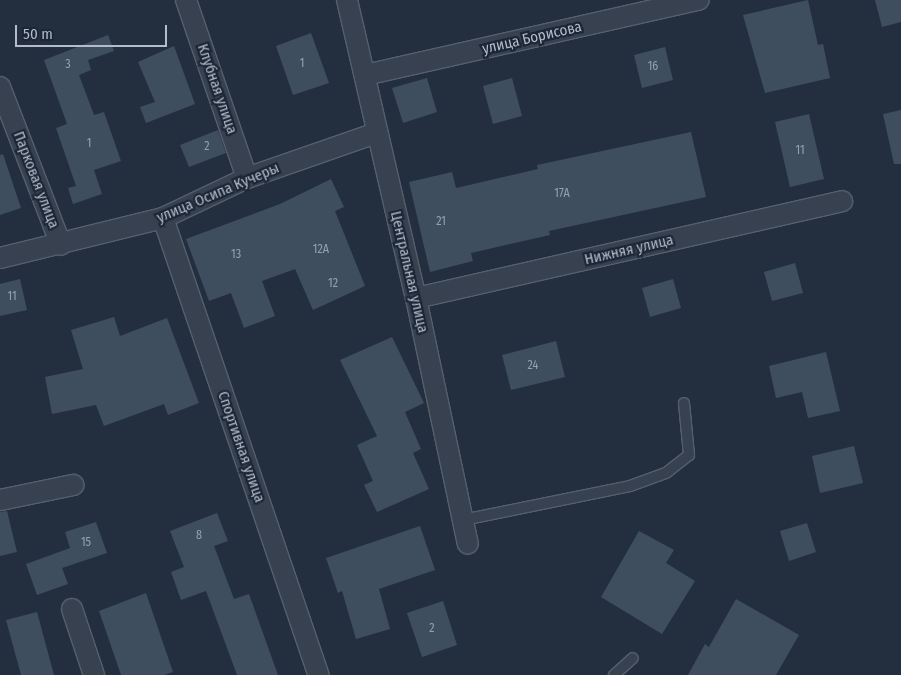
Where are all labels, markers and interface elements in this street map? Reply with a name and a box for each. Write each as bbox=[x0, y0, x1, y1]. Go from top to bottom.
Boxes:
scale bar bbox=[18, 15, 170, 47]
street label: улица Борисова bbox=[480, 18, 584, 58]
text: 50 m bbox=[23, 25, 53, 43]
street label: Клубная улица bbox=[193, 42, 241, 136]
house number: 1 bbox=[300, 57, 304, 71]
house number: 3 bbox=[65, 58, 71, 72]
house number: 16 bbox=[648, 60, 658, 74]
street label: Парковая улица bbox=[9, 129, 63, 231]
house number: 1 bbox=[87, 137, 91, 151]
house number: 2 bbox=[204, 140, 210, 154]
house number: 11 bbox=[795, 144, 805, 158]
street label: улица Осипа Кучеры bbox=[154, 159, 282, 227]
house number: 17А bbox=[554, 187, 570, 201]
street label: Центральная улица bbox=[386, 209, 432, 335]
house number: 21 bbox=[436, 215, 446, 229]
street label: Нижняя улица bbox=[583, 231, 675, 269]
house number: 12А bbox=[313, 243, 329, 257]
house number: 13 bbox=[231, 248, 241, 262]
house number: 12 bbox=[328, 277, 338, 291]
house number: 11 bbox=[7, 290, 17, 304]
house number: 24 bbox=[528, 359, 538, 373]
street label: Спортивная улица bbox=[214, 389, 268, 505]
house number: 8 bbox=[196, 529, 202, 543]
house number: 15 bbox=[81, 536, 91, 550]
house number: 2 bbox=[429, 622, 435, 636]

